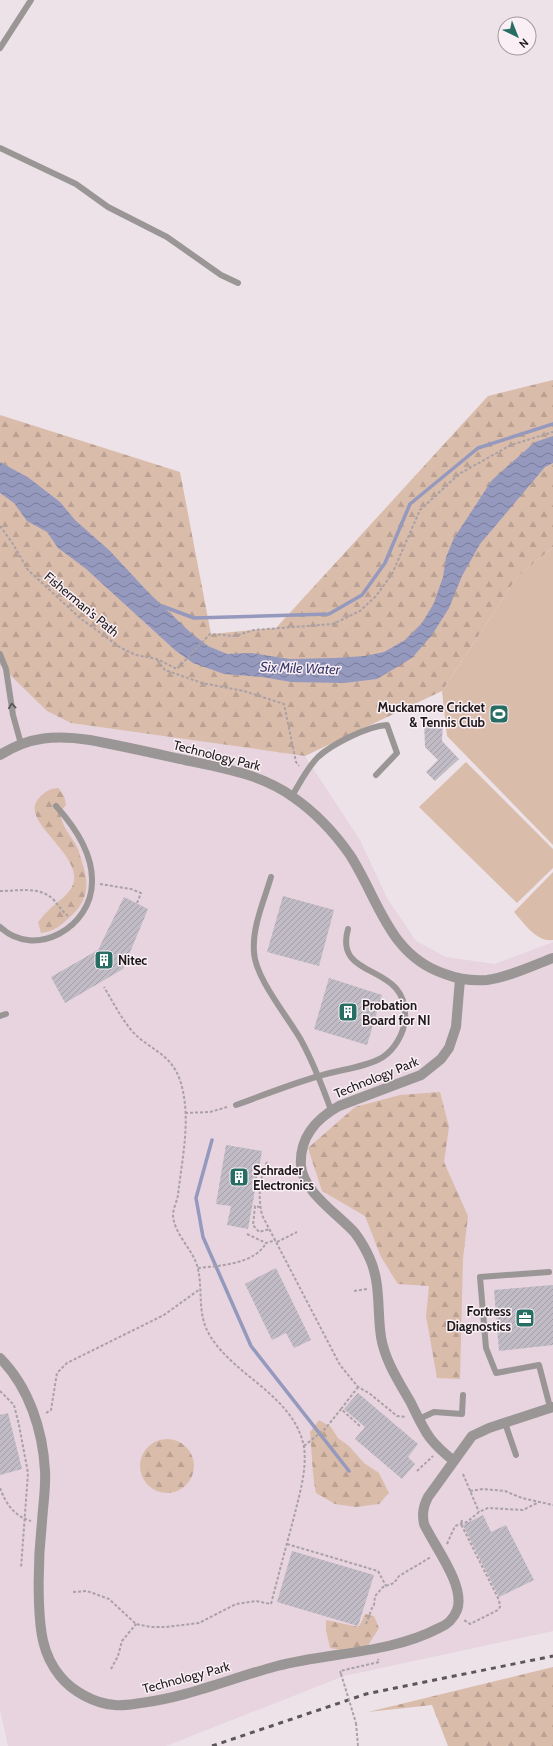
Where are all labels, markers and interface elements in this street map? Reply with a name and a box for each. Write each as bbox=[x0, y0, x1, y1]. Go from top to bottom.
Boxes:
north arrow bbox=[497, 16, 537, 56]
text: N bbox=[516, 36, 531, 51]
street label: Fisherman's Path bbox=[41, 568, 123, 640]
water label: Six Mile Water bbox=[260, 658, 341, 678]
place label: Muckamore Cricket & Tennis Club bbox=[378, 699, 486, 730]
one-way arrow bbox=[8, 703, 17, 709]
sports icon: Muckamore Cricket & Tennis Club bbox=[488, 703, 510, 725]
street label: Technology Park bbox=[172, 736, 263, 774]
building icon: Nitec bbox=[93, 949, 115, 971]
place label: Nitec bbox=[118, 952, 147, 968]
place label: Probation Board for NI bbox=[362, 997, 430, 1028]
building icon: Probation Board for NI bbox=[337, 1001, 359, 1023]
street label: Technology Park bbox=[332, 1053, 421, 1101]
place label: Schrader Electronics bbox=[253, 1162, 315, 1193]
building icon: Schrader Electronics bbox=[228, 1166, 250, 1188]
place label: Fortress Diagnostics bbox=[447, 1303, 511, 1334]
office icon: Fortress Diagnostics bbox=[514, 1307, 536, 1329]
street label: Technology Park bbox=[141, 1658, 231, 1696]

